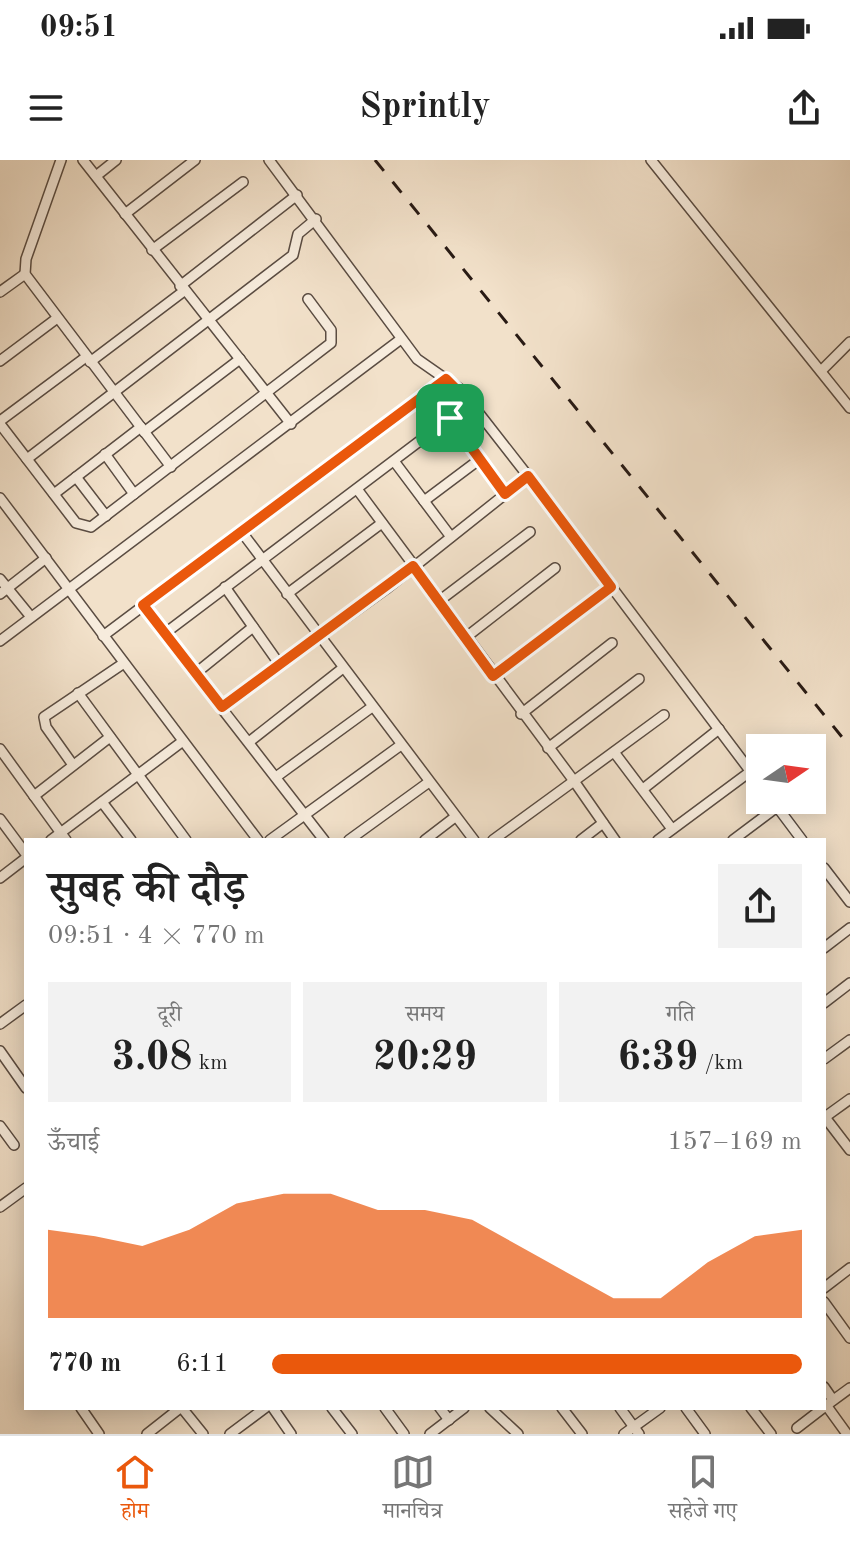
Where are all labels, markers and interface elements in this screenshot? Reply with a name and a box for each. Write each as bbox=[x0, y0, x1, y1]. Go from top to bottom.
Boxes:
text: 09:51 bbox=[40, 13, 118, 43]
icon: menu bbox=[24, 86, 68, 130]
icon: share bbox=[782, 86, 826, 130]
text: Sprintly bbox=[359, 90, 491, 126]
pin bbox=[416, 384, 484, 452]
icon: arrive bbox=[428, 396, 472, 440]
north arrow bbox=[746, 734, 826, 814]
map controls bbox=[746, 734, 826, 814]
button: share bbox=[718, 864, 802, 948]
text: सुबह की दौड़ bbox=[48, 868, 246, 912]
text: 09:51 · 4 × 770 m bbox=[48, 923, 265, 949]
text: दूरी bbox=[158, 1004, 182, 1026]
text: समय bbox=[406, 1004, 444, 1026]
text: गति bbox=[666, 1004, 695, 1026]
text: 3.08 bbox=[112, 1039, 193, 1079]
text: 20:29 bbox=[373, 1039, 477, 1079]
text: 6:39 bbox=[617, 1039, 698, 1079]
text: km bbox=[193, 1052, 228, 1074]
text: /km bbox=[698, 1052, 743, 1074]
text: 157–169 m bbox=[667, 1129, 802, 1155]
text: ऊँचाई bbox=[48, 1130, 99, 1156]
text: 770 m bbox=[48, 1351, 121, 1377]
text: 6:11 bbox=[176, 1351, 229, 1377]
tab: होम bbox=[113, 1450, 157, 1532]
tab: मानचित्र bbox=[383, 1450, 442, 1532]
tab: सहेजे गए bbox=[668, 1450, 737, 1532]

